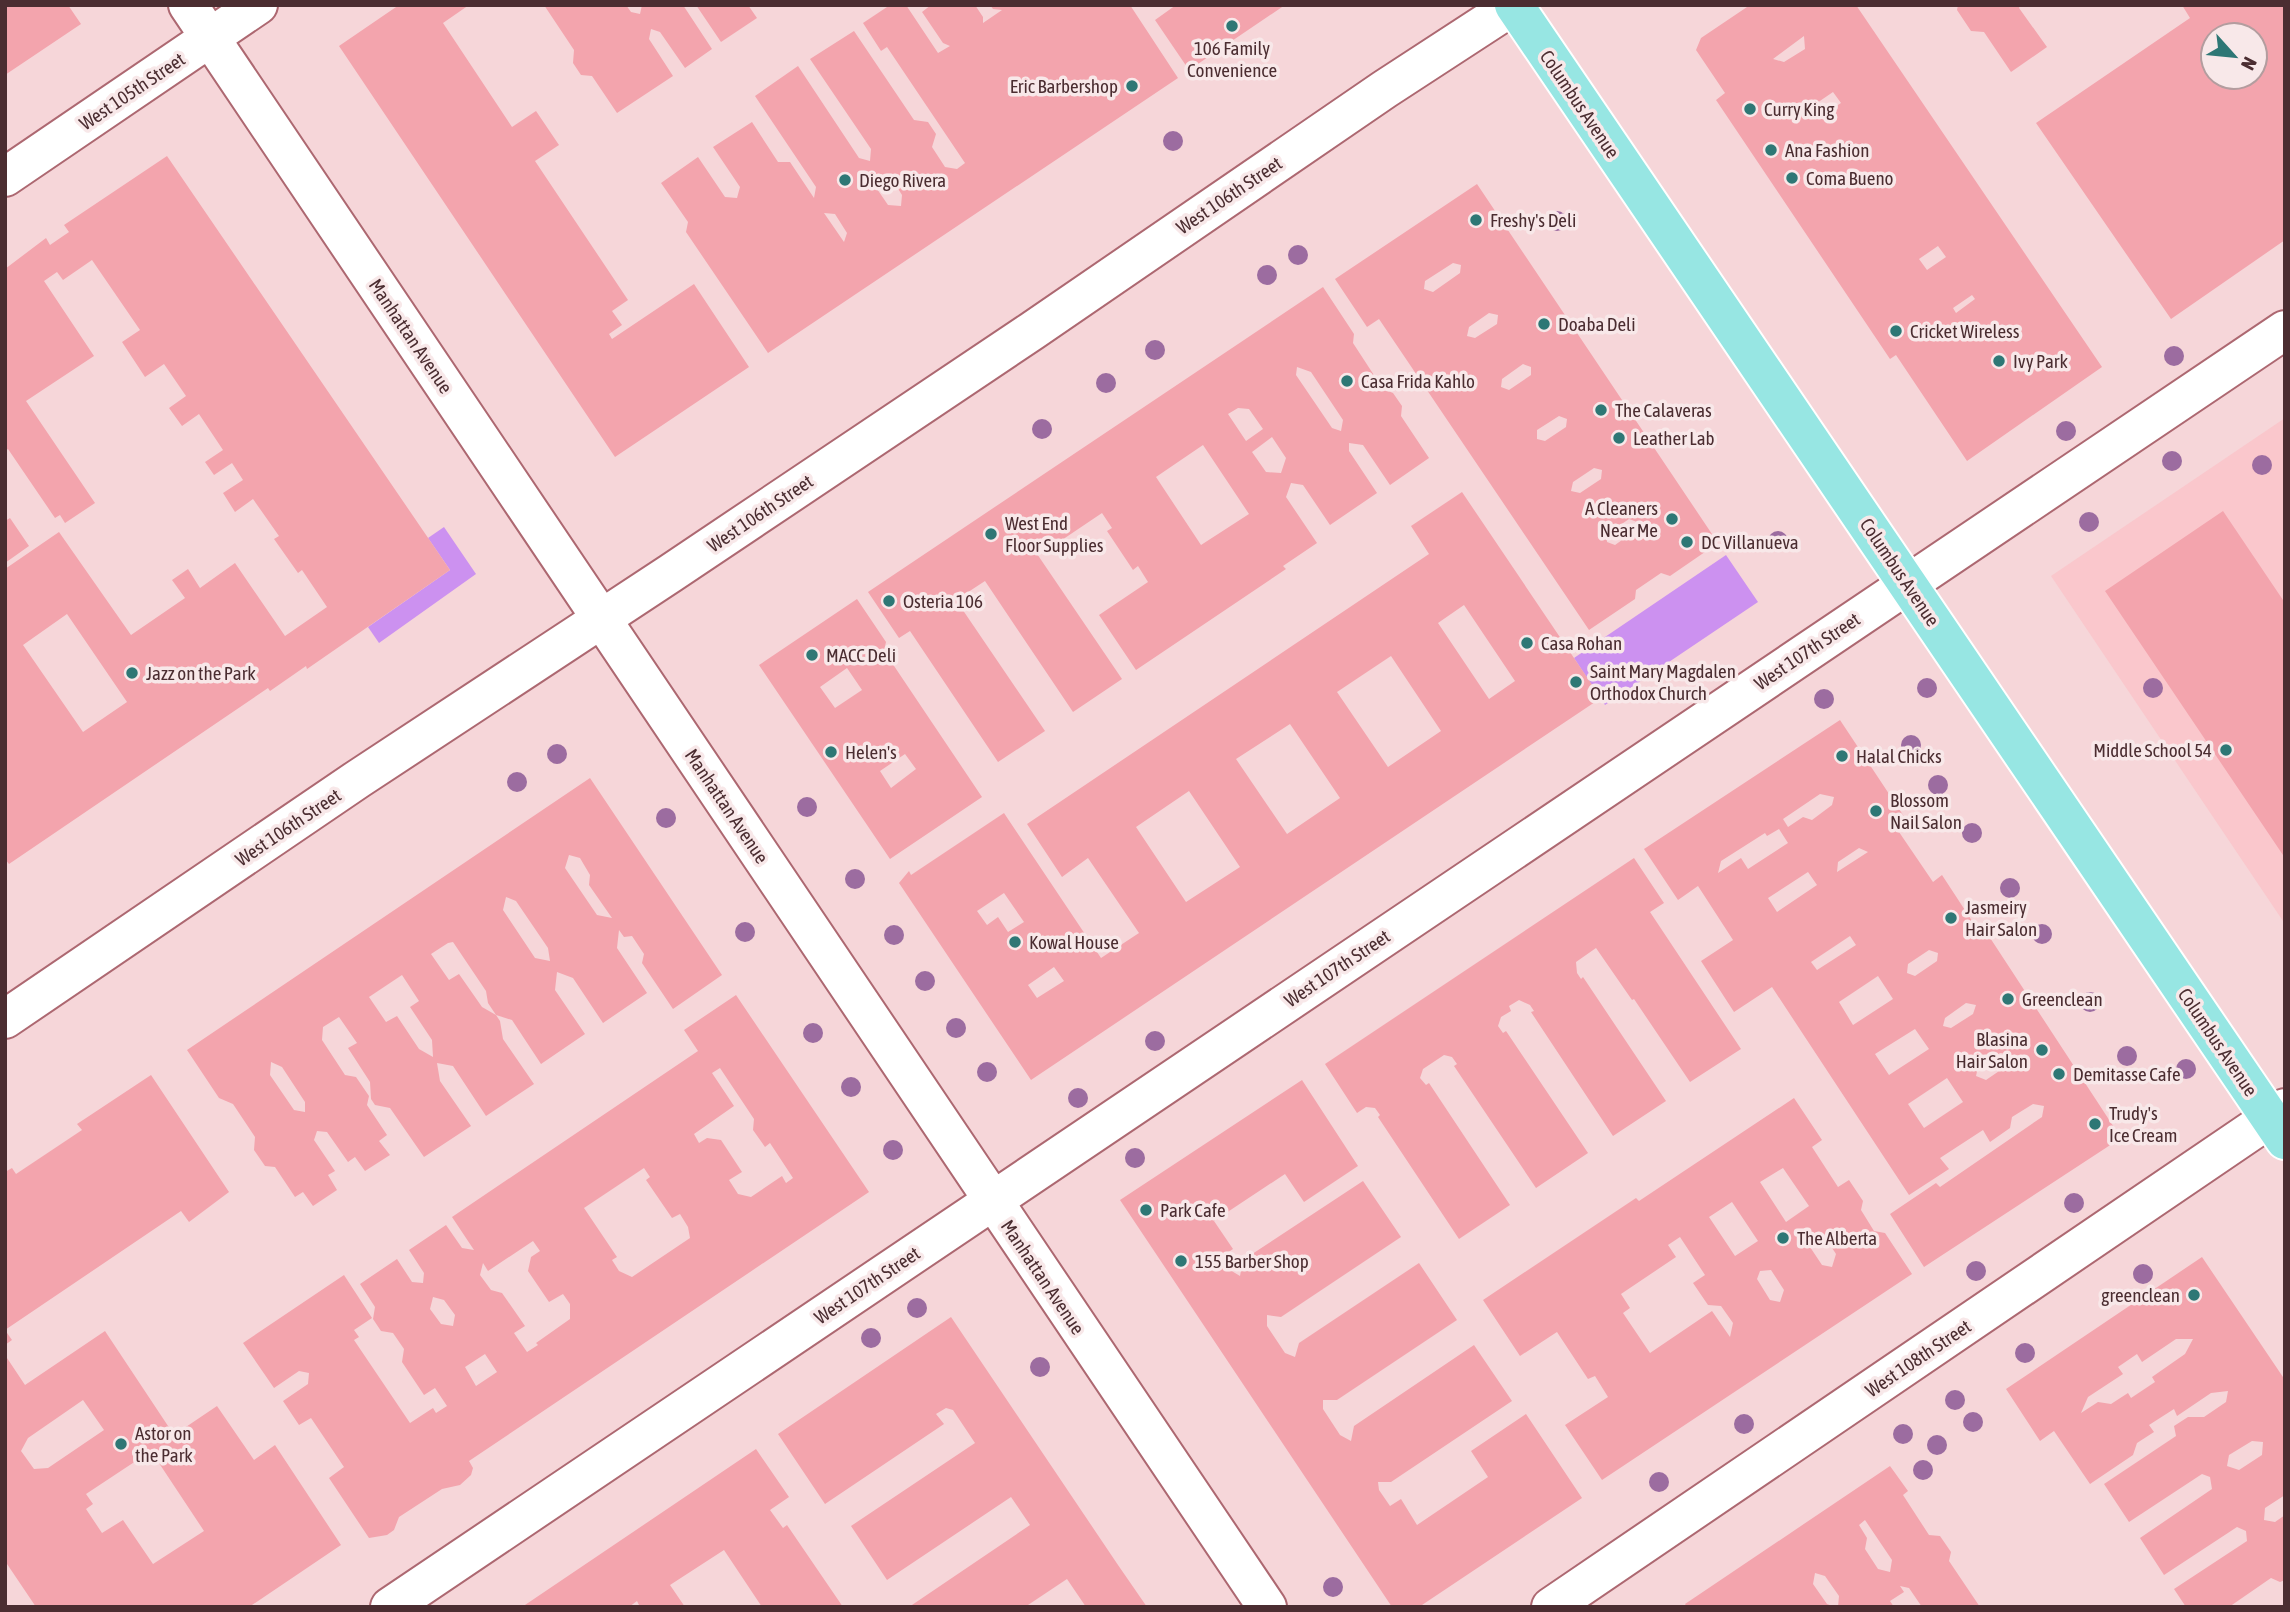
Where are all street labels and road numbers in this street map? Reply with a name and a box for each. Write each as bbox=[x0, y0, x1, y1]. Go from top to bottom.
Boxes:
street label: Columbus Avenue bbox=[1536, 46, 1624, 162]
street label: West 105th Street bbox=[75, 48, 189, 134]
street label: West 106th Street bbox=[1172, 152, 1286, 238]
street label: Manhattan Avenue bbox=[365, 275, 457, 397]
street label: West 106th Street bbox=[703, 470, 817, 556]
street label: Columbus Avenue bbox=[1856, 514, 1944, 630]
street label: West 107th Street bbox=[1750, 608, 1864, 694]
street label: Manhattan Avenue bbox=[681, 745, 773, 867]
street label: West 106th Street bbox=[231, 784, 345, 870]
street label: West 107th Street bbox=[1280, 925, 1394, 1011]
street label: Columbus Avenue bbox=[2174, 984, 2262, 1100]
street label: Manhattan Avenue bbox=[997, 1216, 1089, 1338]
street label: West 107th Street bbox=[810, 1242, 924, 1328]
street label: West 108th Street bbox=[1861, 1315, 1975, 1401]

